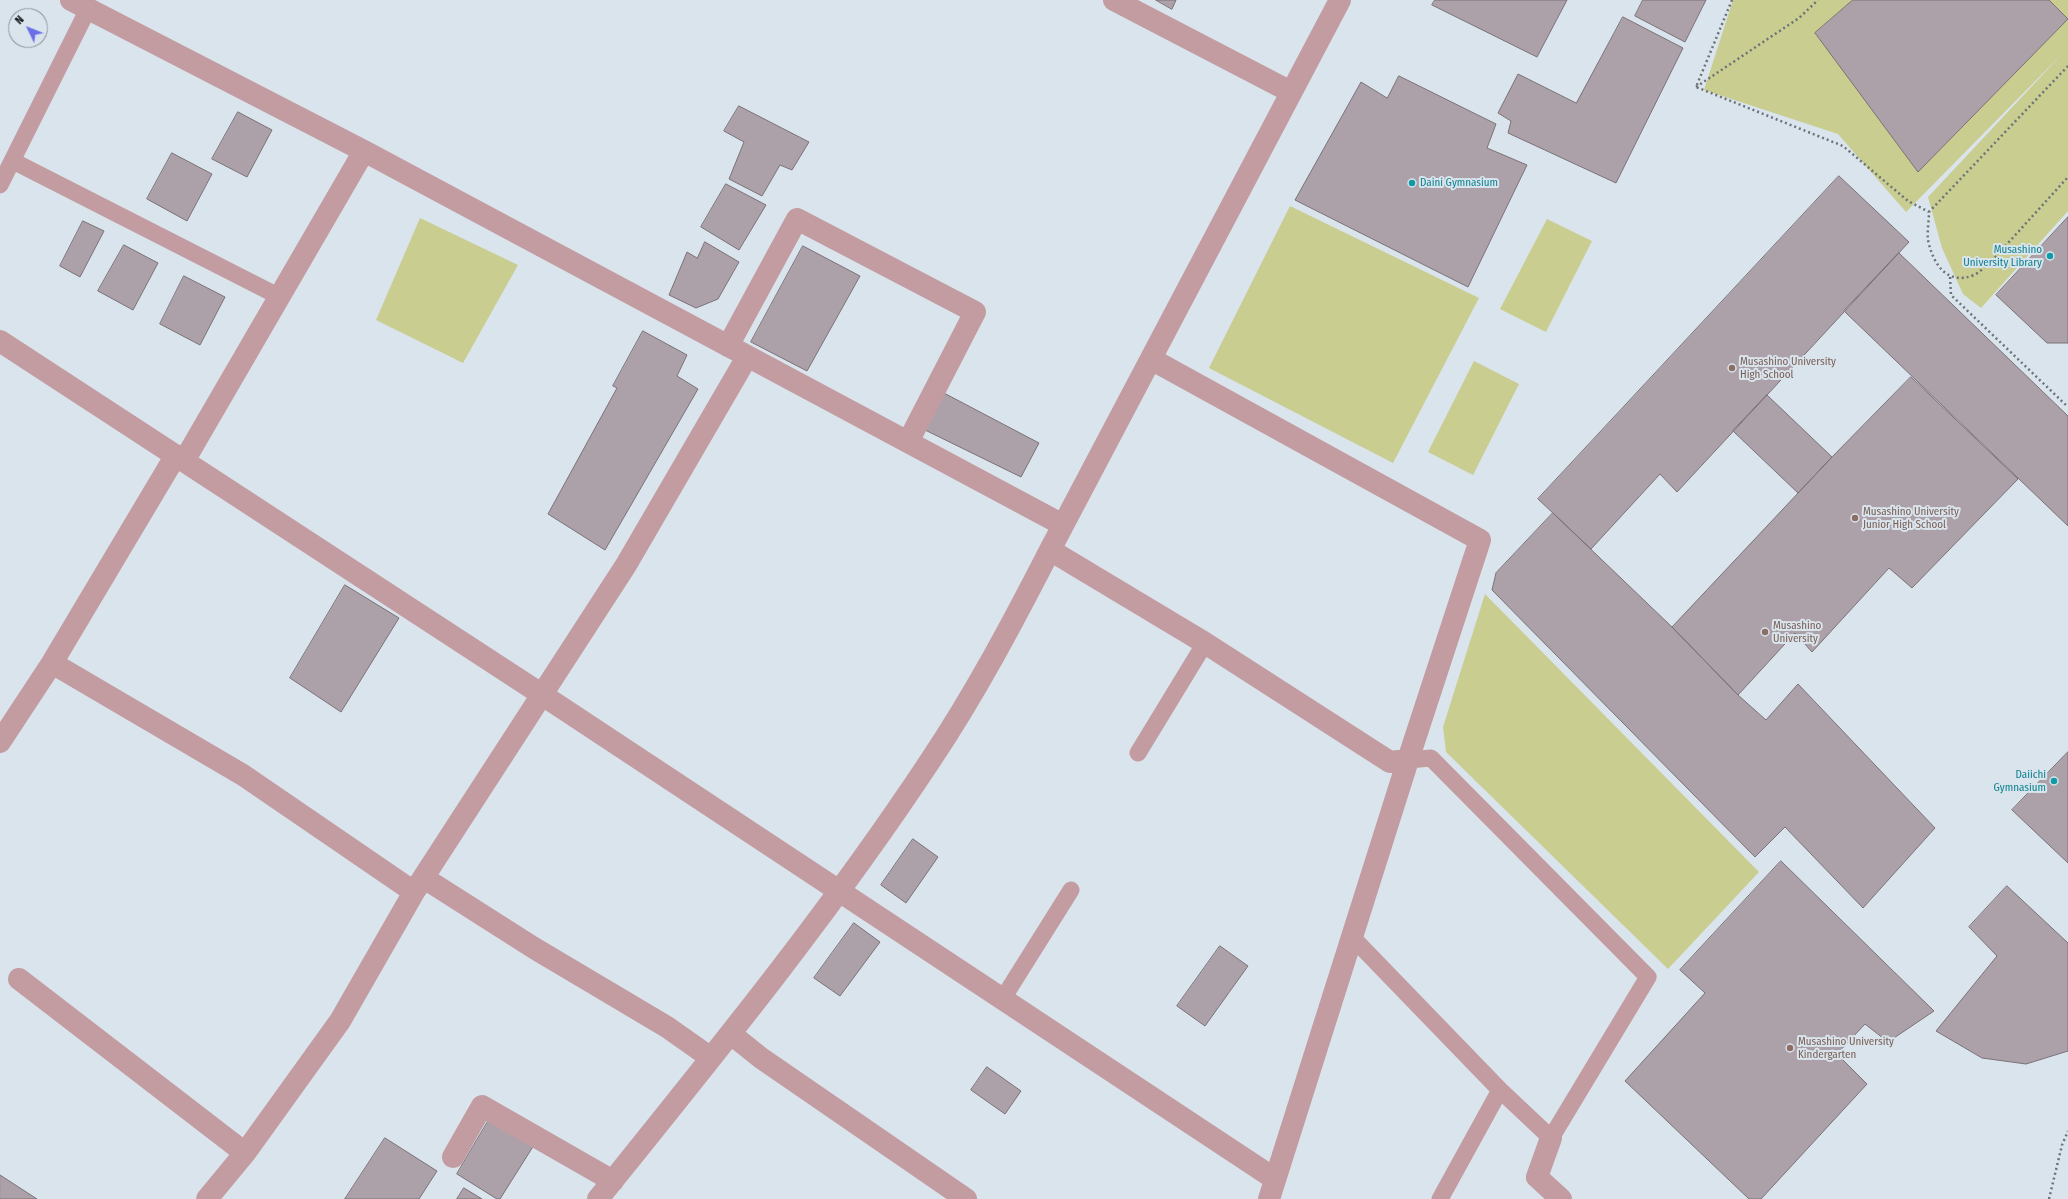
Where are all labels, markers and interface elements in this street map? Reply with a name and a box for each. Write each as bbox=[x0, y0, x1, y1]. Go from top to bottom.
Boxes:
north arrow bbox=[8, 8, 48, 48]
text: N bbox=[13, 13, 27, 27]
place label: Daini Gymnasium bbox=[1420, 176, 1498, 190]
marker: Daini Gymnasium bbox=[1407, 178, 1417, 188]
place label: Musashino University Library bbox=[1963, 243, 2042, 269]
marker: Musashino University Library bbox=[2045, 251, 2055, 261]
place label: Musashino University High School bbox=[1740, 355, 1836, 381]
marker: Musashino University High School bbox=[1727, 363, 1737, 373]
place label: Musashino University Junior High School bbox=[1863, 505, 1959, 531]
marker: Musashino University Junior High School bbox=[1850, 513, 1860, 523]
place label: Musashino University bbox=[1773, 619, 1821, 645]
marker: Musashino University bbox=[1760, 627, 1770, 637]
place label: Daiichi Gymnasium bbox=[1994, 768, 2046, 794]
marker: Daiichi Gymnasium bbox=[2049, 776, 2059, 786]
place label: Musashino University Kindergarten bbox=[1798, 1035, 1894, 1061]
marker: Musashino University Kindergarten bbox=[1785, 1043, 1795, 1053]

